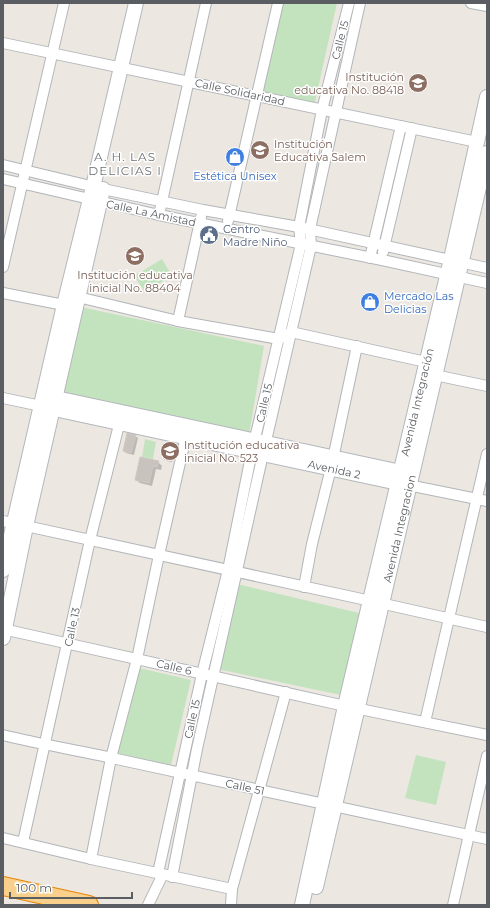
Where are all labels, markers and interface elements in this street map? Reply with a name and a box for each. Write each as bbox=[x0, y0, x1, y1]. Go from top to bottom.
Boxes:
street label: Calle 15 bbox=[328, 19, 352, 61]
place label: Institución educativa No. 88418 bbox=[294, 70, 404, 97]
school or university icon: Institución educativa No. 88418 bbox=[407, 72, 429, 94]
street label: Calle Solidaridad bbox=[194, 76, 286, 108]
place label: Institución Educativa Salem bbox=[274, 137, 366, 164]
school or university icon: Institución Educativa Salem bbox=[249, 139, 271, 161]
shop icon: Estética Unisex bbox=[224, 146, 246, 168]
district label: A. H. LAS DELICIAS I bbox=[88, 149, 162, 178]
place label: Estética Unisex bbox=[193, 169, 277, 183]
street label: Calle La Amistad bbox=[105, 197, 197, 229]
place label: Centro Madre Niño bbox=[223, 222, 288, 249]
public building icon: Centro Madre Niño bbox=[198, 224, 220, 246]
school or university icon: Institución educativa inicial No. 88404 bbox=[124, 245, 146, 267]
place label: Institución educativa inicial No. 88404 bbox=[77, 268, 193, 295]
place label: Mercado Las Delicias bbox=[384, 289, 454, 316]
shop icon: Mercado Las Delicias bbox=[359, 291, 381, 313]
street label: Avenida Integración bbox=[398, 347, 437, 457]
street label: Calle 15 bbox=[253, 382, 275, 424]
place label: Institución educativa inicial No. 523 bbox=[184, 438, 299, 465]
school or university icon: Institución educativa inicial No. 523 bbox=[159, 440, 181, 462]
street label: Avenida 2 bbox=[307, 457, 362, 482]
street label: Avenida Integracion bbox=[380, 473, 419, 584]
street label: Calle 13 bbox=[61, 606, 83, 648]
street label: Calle 6 bbox=[155, 656, 194, 678]
street label: Calle 15 bbox=[181, 698, 203, 740]
street label: Calle 51 bbox=[224, 776, 266, 798]
scale bar bbox=[10, 874, 132, 900]
text: 100 m bbox=[16, 880, 52, 895]

